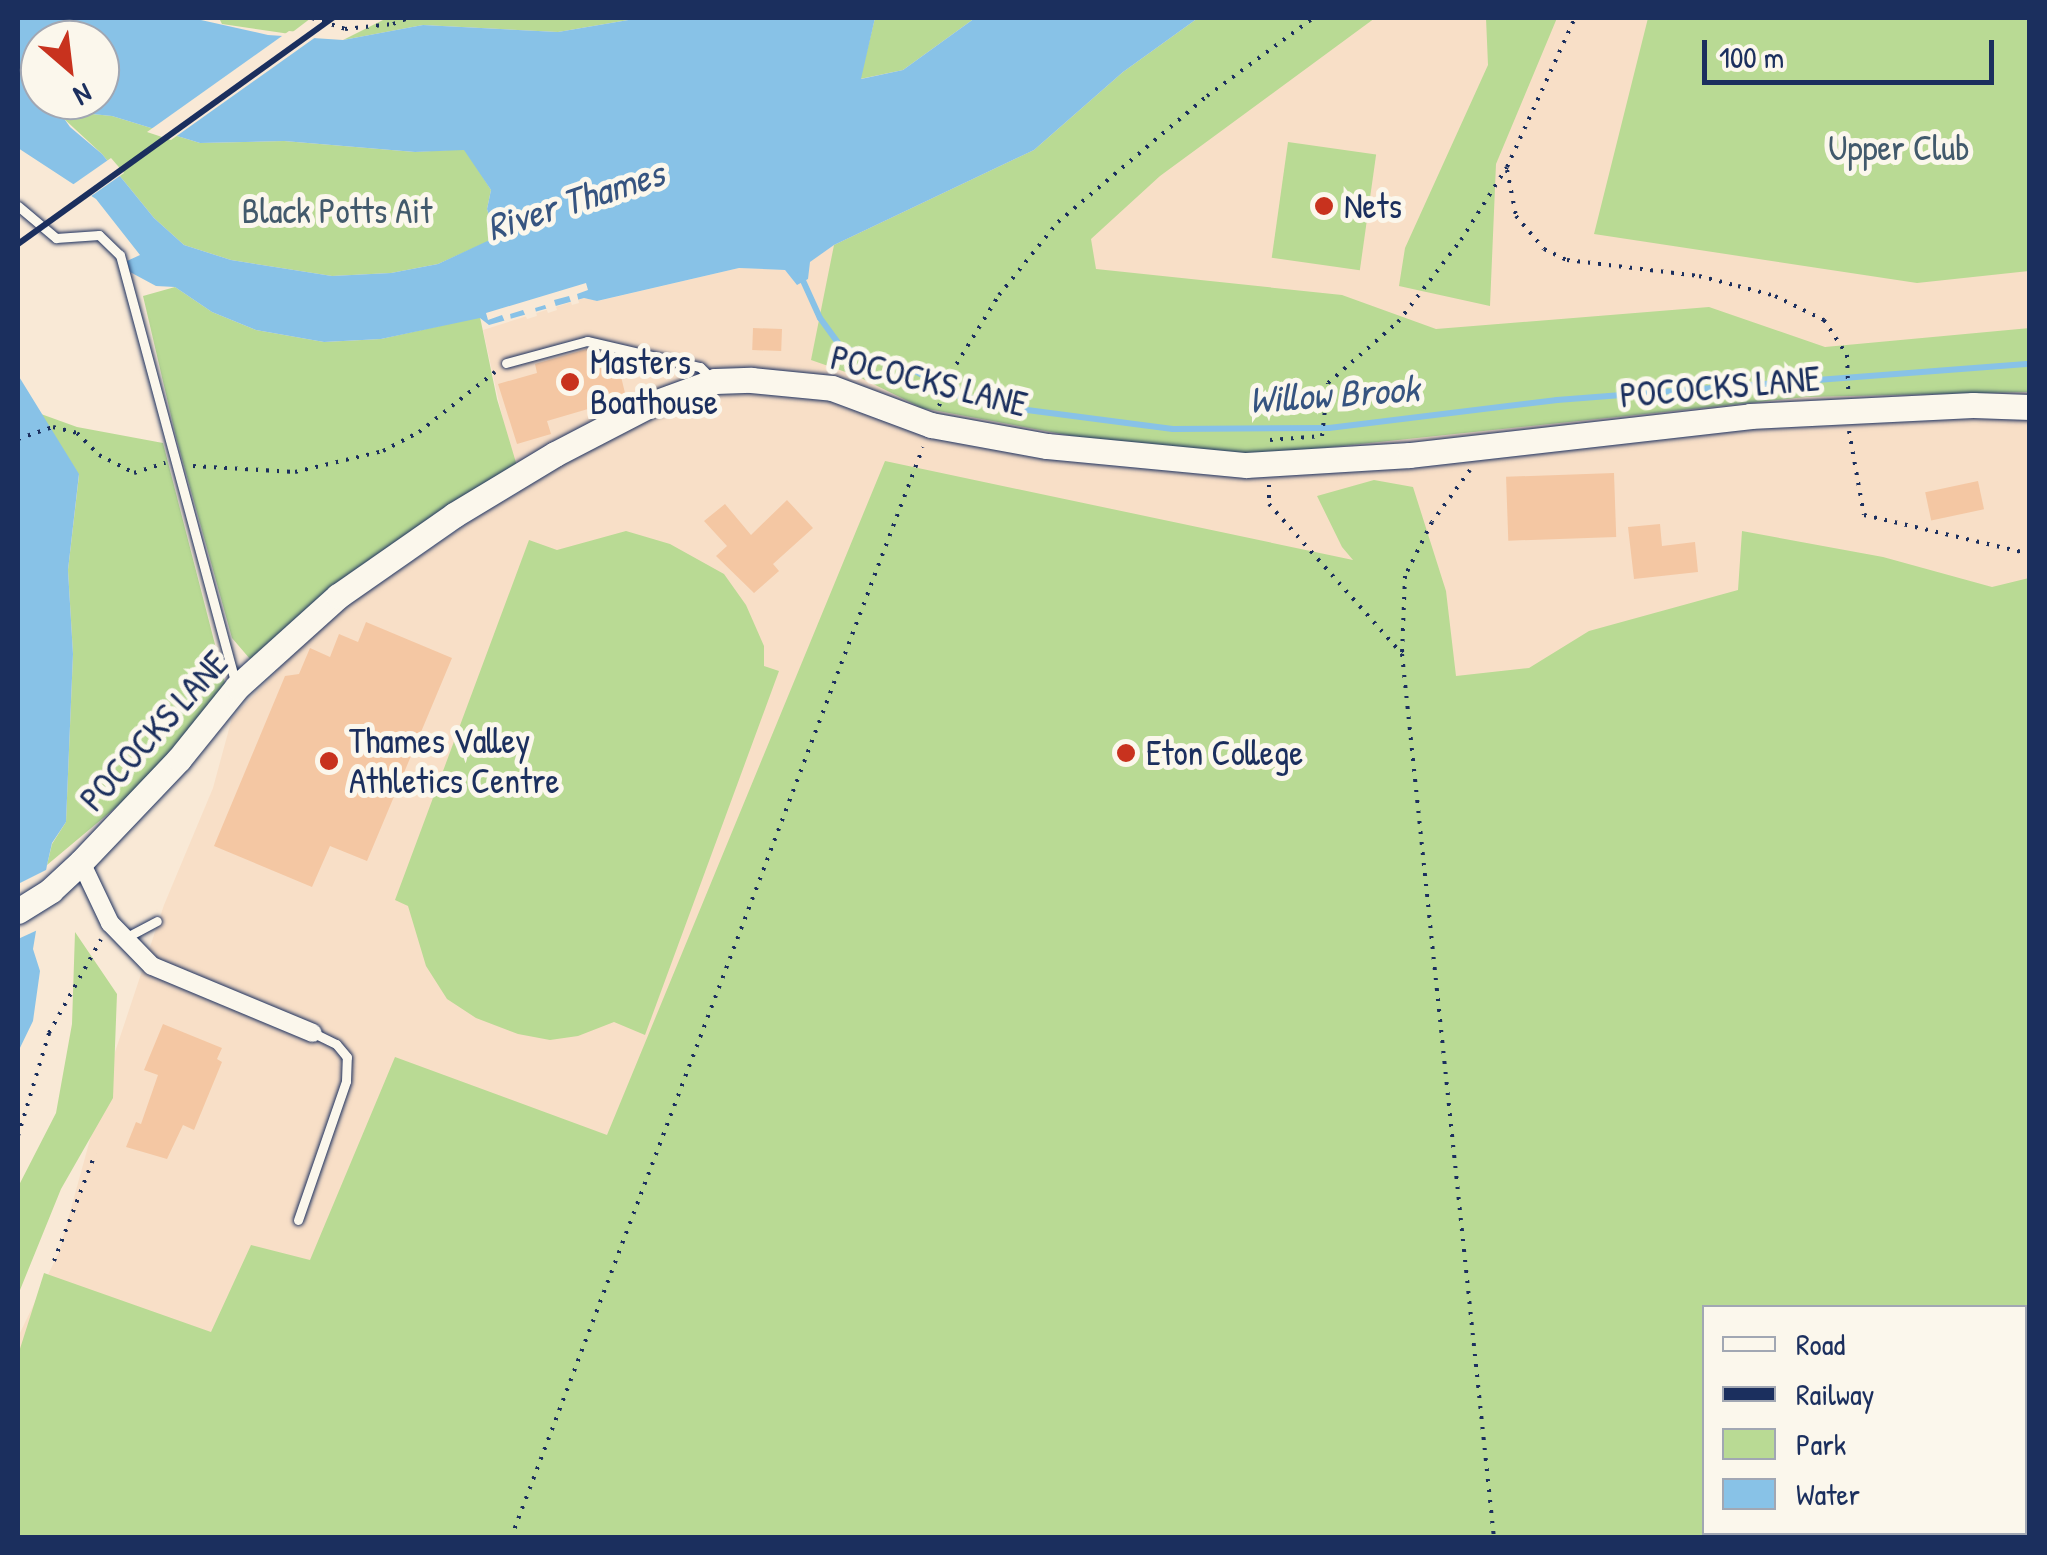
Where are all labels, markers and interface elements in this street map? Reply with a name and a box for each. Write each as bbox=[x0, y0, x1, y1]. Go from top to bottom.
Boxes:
north arrow bbox=[20, 20, 120, 120]
scale bar bbox=[1707, 20, 2000, 82]
text: 100 m bbox=[1719, 37, 1784, 77]
text: N bbox=[68, 74, 99, 115]
park label: Upper Club bbox=[1828, 127, 1970, 169]
water label: River Thames bbox=[481, 150, 669, 250]
place label: Nets bbox=[1344, 185, 1402, 227]
park label: Black Potts Ait bbox=[242, 190, 432, 232]
marker: Nets bbox=[1313, 195, 1335, 217]
street label: POCOCKS LANE bbox=[827, 336, 1031, 426]
place label: Masters Boathouse bbox=[590, 341, 718, 423]
street label: POCOCKS LANE bbox=[1618, 357, 1822, 417]
water label: Willow Brook bbox=[1247, 365, 1421, 423]
marker: Masters Boathouse bbox=[559, 371, 581, 393]
street label: POCOCKS LANE bbox=[71, 642, 237, 820]
place label: Thames Valley Athletics Centre bbox=[349, 720, 559, 802]
place label: Eton College bbox=[1146, 732, 1303, 774]
marker: Eton College bbox=[1115, 742, 1137, 764]
marker: Thames Valley Athletics Centre bbox=[318, 750, 340, 772]
legend bbox=[1702, 1305, 2027, 1535]
text: Road bbox=[1796, 1324, 1845, 1364]
text: Railway bbox=[1796, 1374, 1874, 1414]
text: Park bbox=[1796, 1424, 1846, 1464]
text: Water bbox=[1796, 1474, 1860, 1514]

